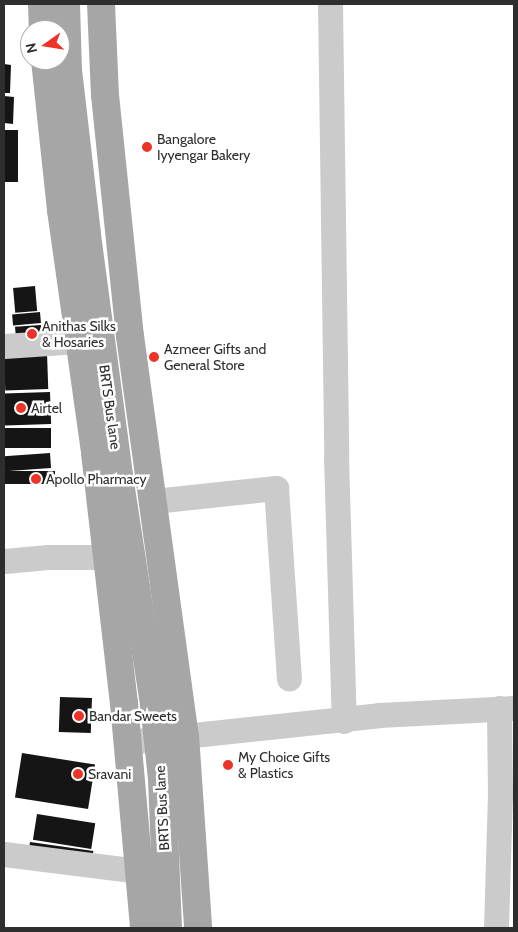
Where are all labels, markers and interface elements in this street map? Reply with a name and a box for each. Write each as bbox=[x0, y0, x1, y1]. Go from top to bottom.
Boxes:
north arrow bbox=[20, 20, 70, 70]
text: N bbox=[21, 41, 41, 55]
place label: Bangalore Iyyengar Bakery bbox=[157, 131, 250, 164]
marker: Bangalore Iyyengar Bakery bbox=[141, 141, 153, 153]
place label: Anithas Silks & Hosaries bbox=[42, 318, 116, 351]
marker: Anithas Silks & Hosaries bbox=[26, 328, 38, 340]
place label: Azmeer Gifts and General Store bbox=[164, 341, 266, 374]
marker: Azmeer Gifts and General Store bbox=[148, 351, 160, 363]
street label: BRTS Bus lane bbox=[96, 364, 124, 450]
place label: Airtel bbox=[31, 400, 62, 416]
marker: Airtel bbox=[15, 402, 27, 414]
place label: Apollo Pharmacy bbox=[46, 471, 147, 487]
marker: Apollo Pharmacy bbox=[30, 473, 42, 485]
place label: Bandar Sweets bbox=[89, 708, 177, 724]
marker: Bandar Sweets bbox=[73, 710, 85, 722]
place label: My Choice Gifts & Plastics bbox=[238, 749, 330, 782]
marker: My Choice Gifts & Plastics bbox=[222, 759, 234, 771]
street label: BRTS Bus lane bbox=[151, 765, 173, 851]
place label: Sravani bbox=[88, 766, 131, 782]
marker: Sravani bbox=[72, 768, 84, 780]

